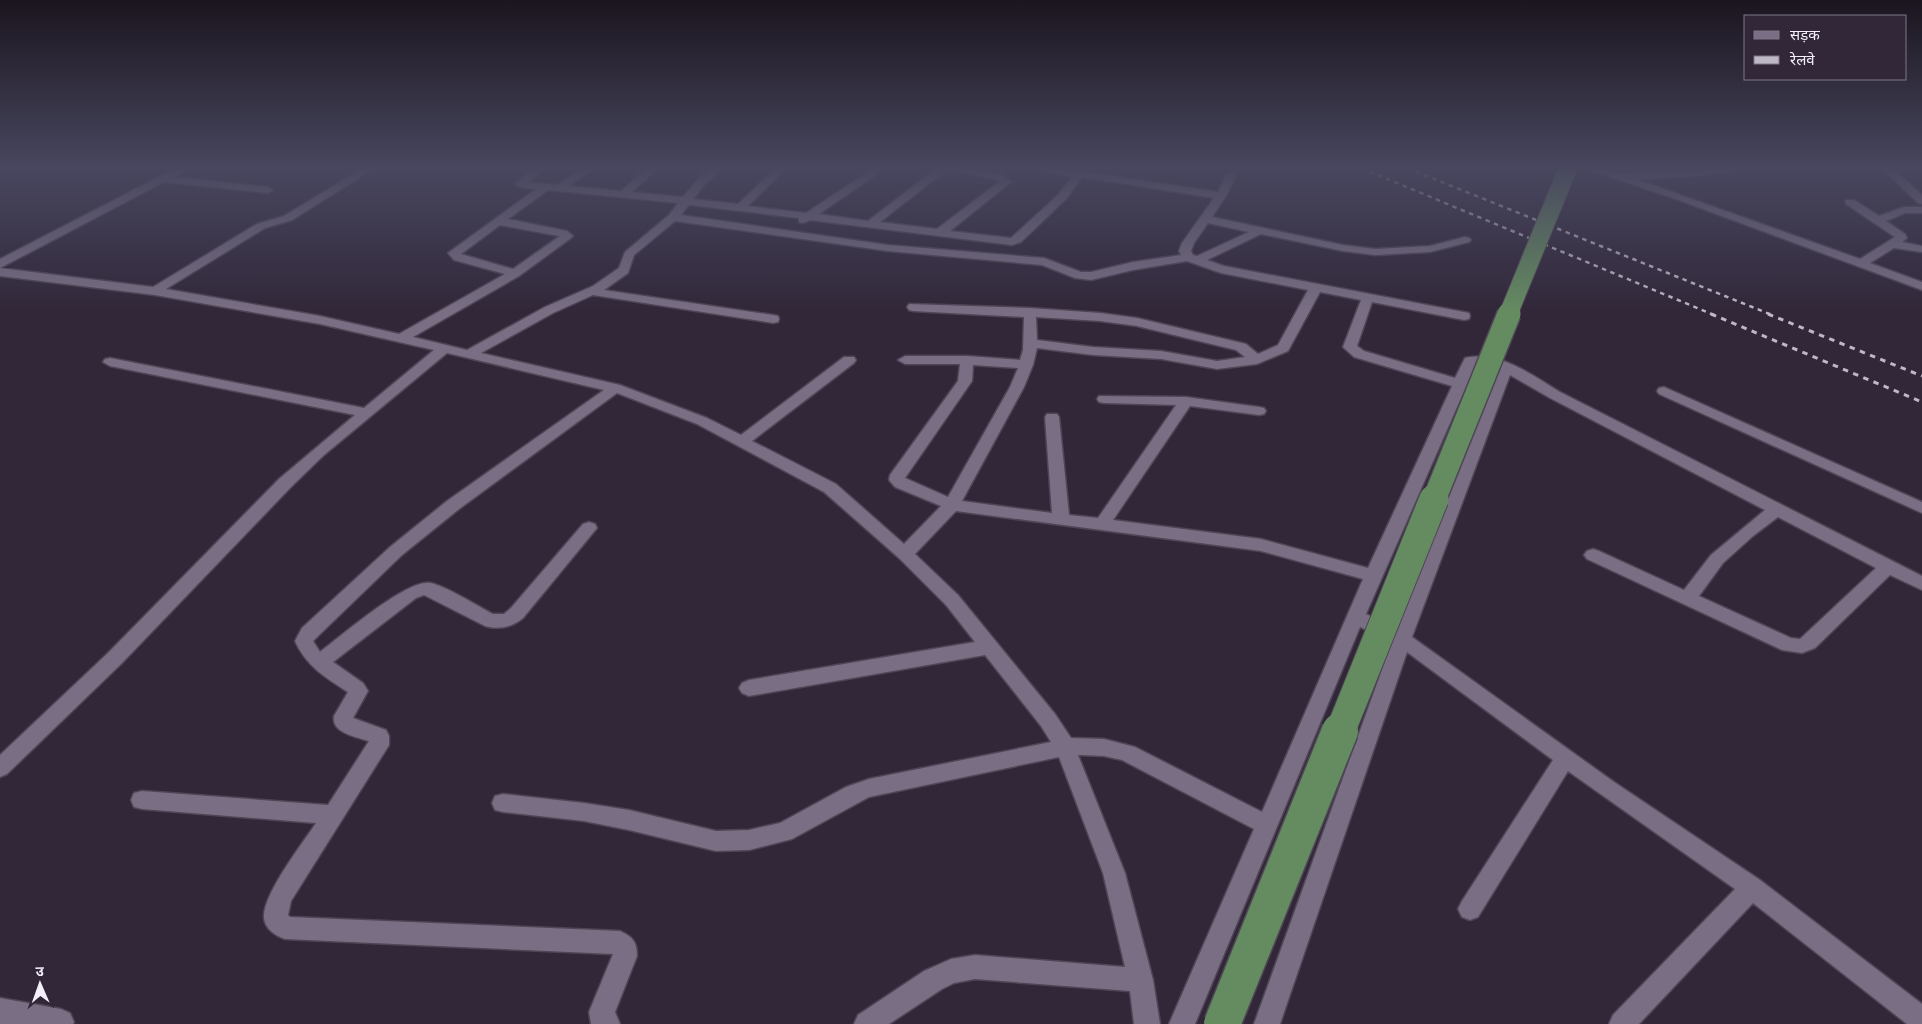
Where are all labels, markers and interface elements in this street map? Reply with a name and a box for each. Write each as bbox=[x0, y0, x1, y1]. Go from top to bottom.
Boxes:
legend bbox=[1744, 15, 1907, 80]
text: सड़क bbox=[1790, 25, 1820, 45]
text: रेलवे bbox=[1789, 50, 1815, 70]
north arrow bbox=[15, 959, 65, 1009]
text: उ bbox=[35, 962, 45, 981]

